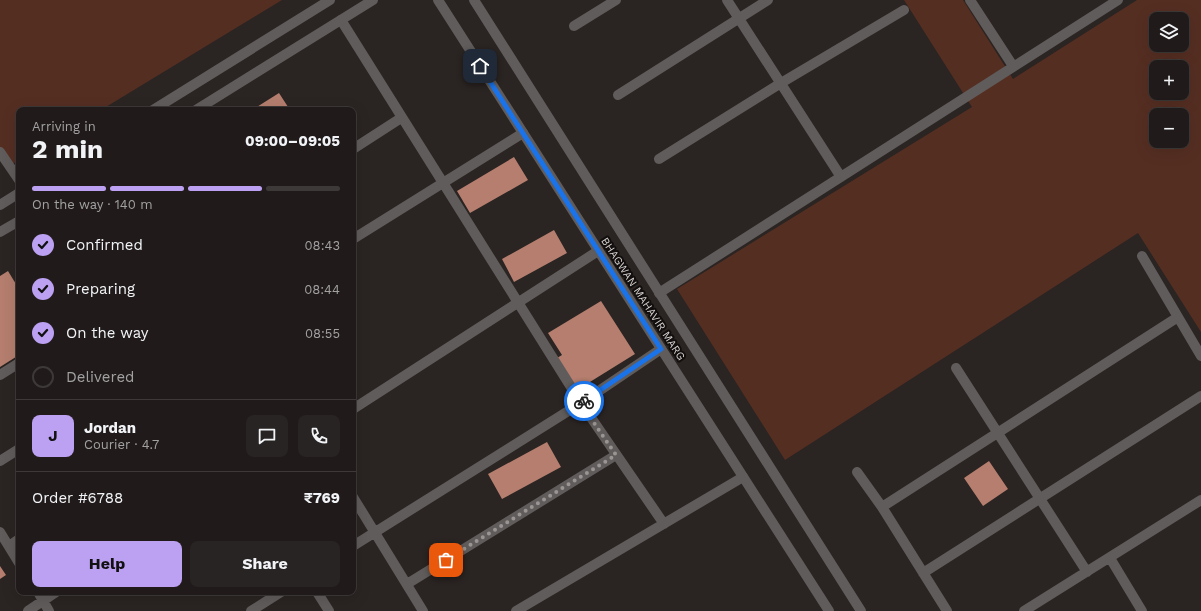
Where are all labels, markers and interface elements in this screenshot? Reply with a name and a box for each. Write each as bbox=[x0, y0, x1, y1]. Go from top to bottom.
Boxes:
map controls bbox=[1149, 12, 1189, 148]
button: layers bbox=[1149, 12, 1189, 52]
pin bbox=[463, 49, 497, 83]
icon: home bbox=[469, 55, 491, 77]
button: + bbox=[1149, 60, 1189, 100]
button: − bbox=[1149, 108, 1189, 148]
text: Arriving in bbox=[32, 119, 96, 134]
text: 09:00–09:05 bbox=[245, 132, 340, 150]
text: 2 min bbox=[32, 134, 103, 164]
text: On the way · 140 m bbox=[32, 197, 153, 212]
icon: check bbox=[32, 234, 54, 256]
street label: BHAGWAN MAHAVIR MARG bbox=[598, 235, 688, 363]
text: Confirmed bbox=[66, 236, 143, 254]
text: 08:43 bbox=[305, 238, 340, 253]
icon: check bbox=[32, 278, 54, 300]
text: Preparing bbox=[66, 280, 135, 298]
text: 08:44 bbox=[304, 282, 340, 297]
icon: check bbox=[32, 322, 54, 344]
text: On the way bbox=[66, 324, 148, 342]
text: 08:55 bbox=[305, 326, 340, 341]
text: Delivered bbox=[66, 368, 134, 386]
courier bbox=[564, 381, 604, 421]
icon: bike bbox=[573, 390, 595, 412]
button: chat bbox=[246, 415, 288, 457]
button: phone bbox=[298, 415, 340, 457]
text: Jordan bbox=[84, 419, 136, 437]
text: J bbox=[48, 427, 58, 445]
text: Courier · 4.7 bbox=[84, 437, 159, 452]
text: Order #6788 bbox=[32, 489, 123, 507]
text: ₹769 bbox=[304, 489, 340, 507]
button: Help bbox=[32, 541, 182, 587]
button: Share bbox=[190, 541, 340, 587]
pin bbox=[429, 543, 463, 577]
icon: bag bbox=[435, 549, 457, 571]

